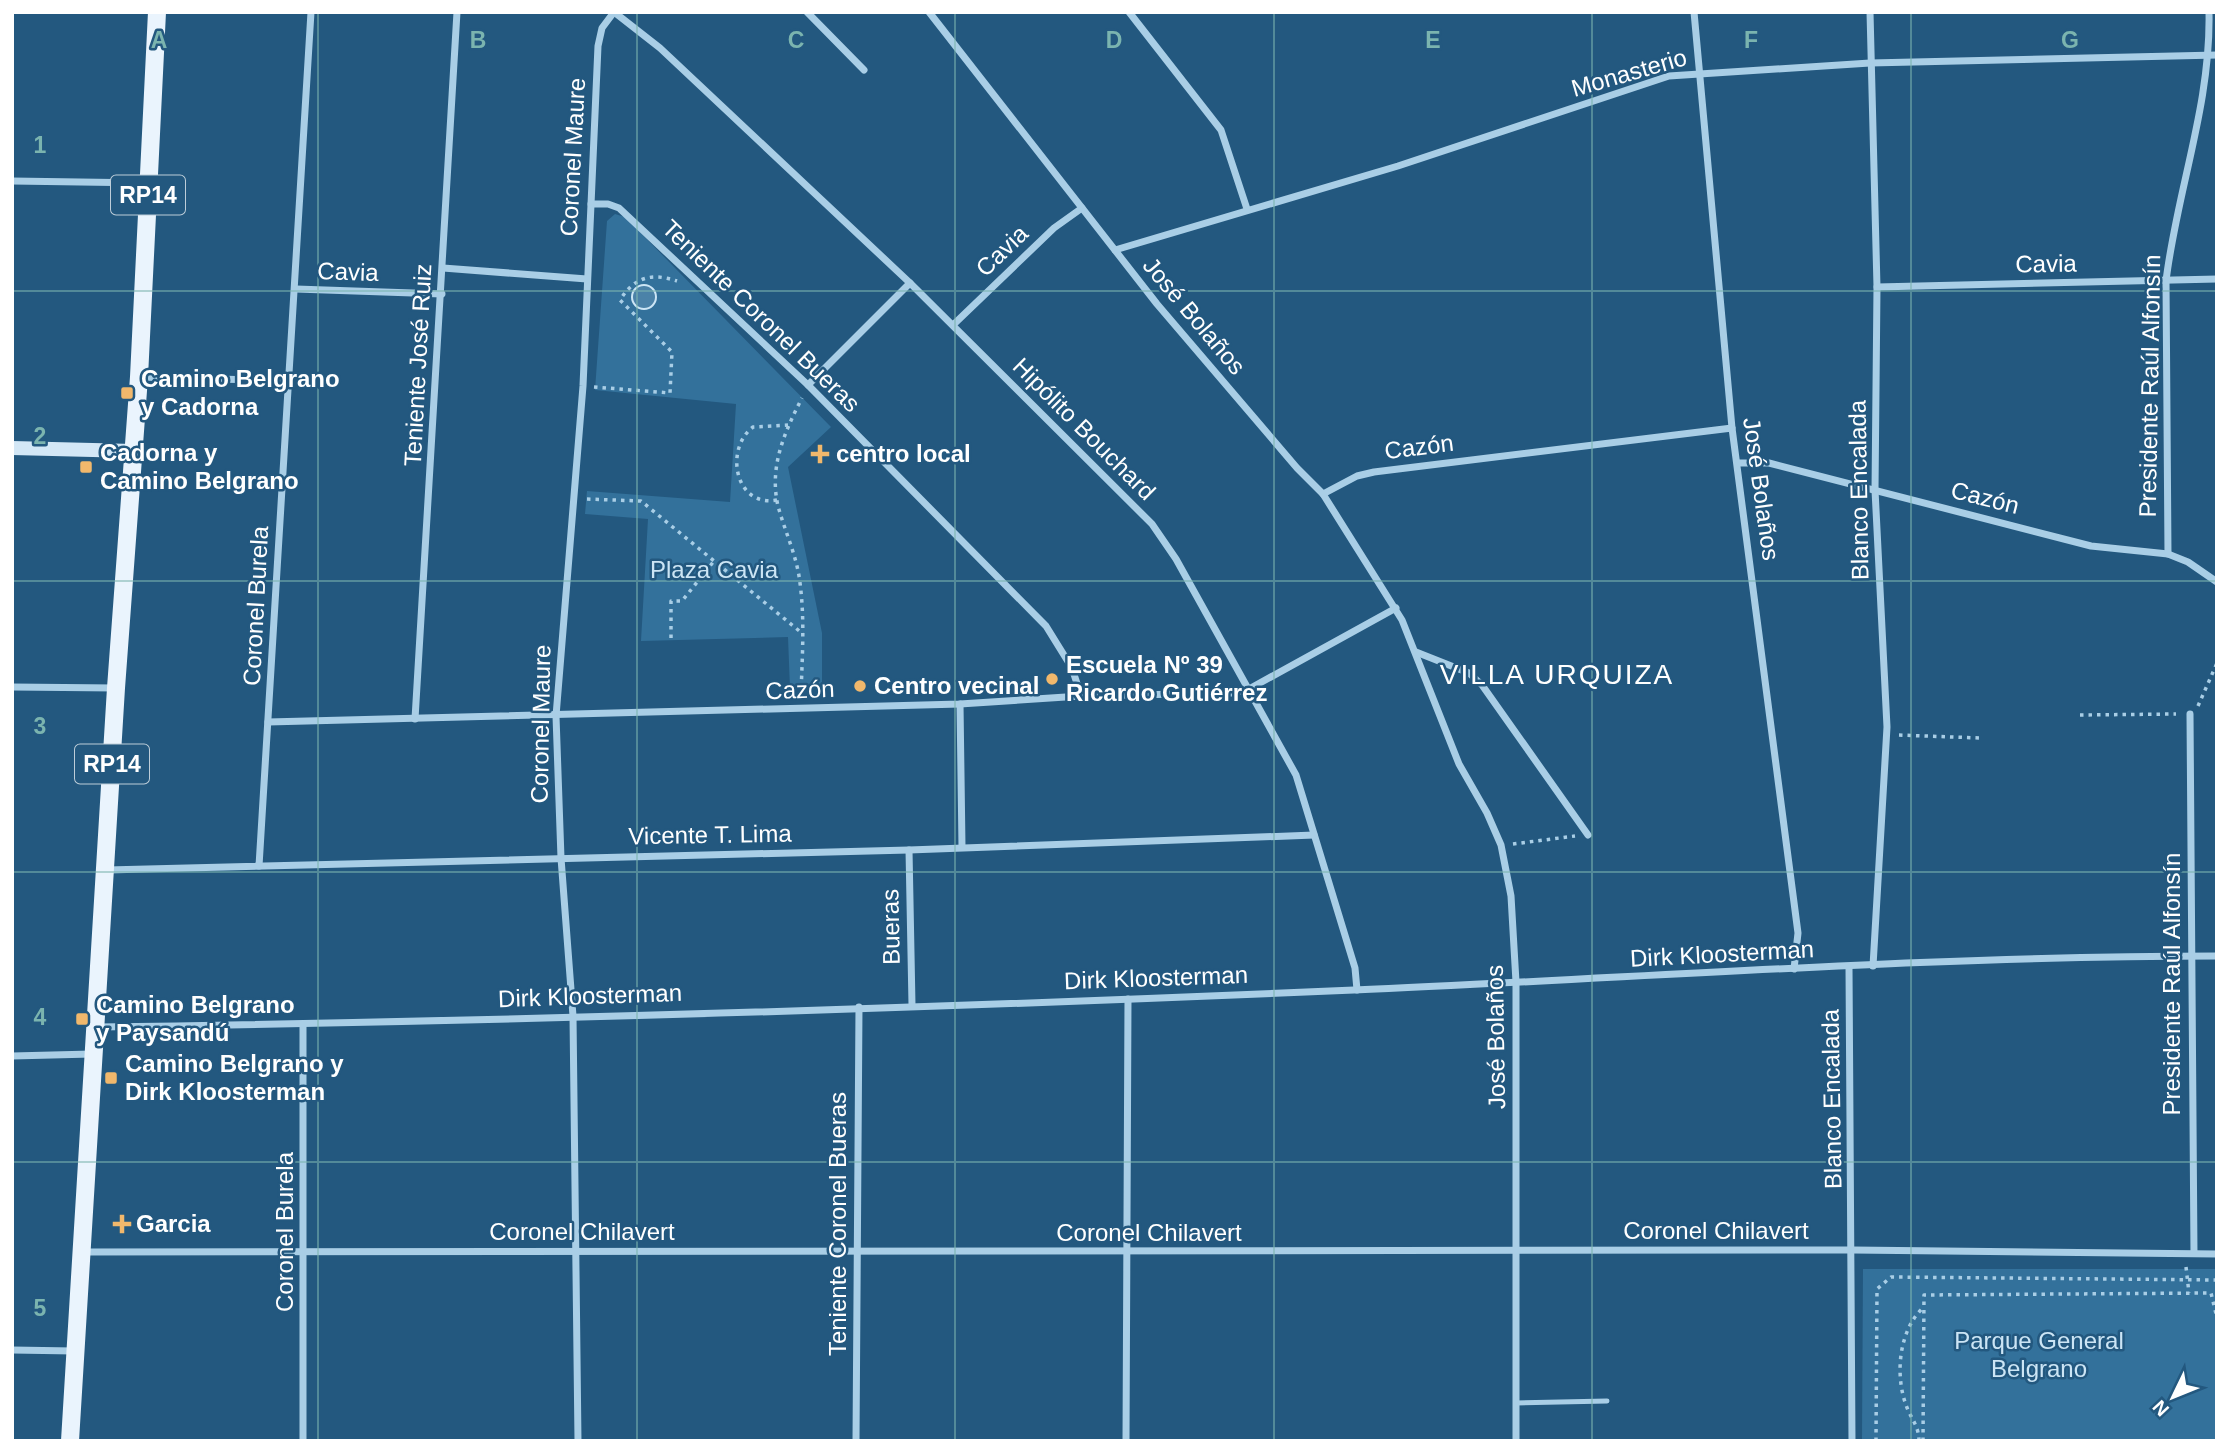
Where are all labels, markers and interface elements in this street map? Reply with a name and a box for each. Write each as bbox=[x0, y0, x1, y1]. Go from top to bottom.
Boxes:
text: A bbox=[151, 27, 167, 53]
text: B bbox=[470, 27, 486, 53]
text: C bbox=[788, 27, 804, 53]
text: D bbox=[1106, 27, 1122, 53]
text: E bbox=[1425, 27, 1441, 53]
text: F bbox=[1744, 27, 1758, 53]
text: G bbox=[2061, 27, 2079, 53]
street label: Monasterio bbox=[1568, 43, 1690, 102]
street label: Coronel Maure bbox=[555, 77, 590, 237]
text: 1 bbox=[34, 132, 47, 158]
road number: RP14 bbox=[111, 176, 185, 214]
street label: Teniente Coronel Bueras bbox=[657, 214, 866, 417]
street label: Cavia bbox=[970, 219, 1034, 282]
street label: Cavia bbox=[2015, 249, 2078, 278]
street label: José Bolaños bbox=[1138, 252, 1251, 380]
street label: Presidente Raúl Alfonsín bbox=[2134, 254, 2165, 518]
street label: Cavia bbox=[317, 257, 380, 286]
street label: Teniente José Ruiz bbox=[399, 263, 436, 467]
street label: Hipólito Bouchard bbox=[1008, 352, 1161, 505]
place label: Camino Belgrano y Cadorna bbox=[141, 365, 340, 420]
marker: Camino Belgrano y Cadorna bbox=[119, 385, 135, 401]
street label: Blanco Encalada bbox=[1843, 399, 1874, 580]
street label: José Bolaños bbox=[1738, 416, 1785, 562]
text: 2 bbox=[34, 423, 46, 449]
street label: Cazón bbox=[1383, 429, 1455, 464]
place label: Cadorna y Camino Belgrano bbox=[100, 439, 299, 494]
place label: centro local bbox=[836, 440, 971, 467]
marker: centro local bbox=[810, 444, 830, 464]
marker: Cadorna y Camino Belgrano bbox=[78, 459, 94, 475]
street label: Cazón bbox=[1948, 476, 2022, 519]
street label: Coronel Burela bbox=[238, 525, 273, 687]
park label: Plaza Cavia bbox=[650, 556, 779, 583]
street label: Coronel Maure bbox=[526, 644, 555, 804]
place label: Escuela Nº 39 Ricardo Gutiérrez bbox=[1066, 651, 1267, 706]
district label: VILLA URQUIZA bbox=[1440, 659, 1674, 690]
marker: Escuela Nº 39 Ricardo Gutiérrez bbox=[1044, 671, 1060, 687]
place label: Centro vecinal bbox=[874, 672, 1039, 699]
street label: Cazón bbox=[765, 675, 835, 704]
marker: Centro vecinal bbox=[852, 678, 868, 694]
text: 3 bbox=[34, 713, 46, 739]
road number: RP14 bbox=[75, 744, 149, 784]
street label: Vicente T. Lima bbox=[628, 820, 792, 849]
street label: Presidente Raúl Alfonsín bbox=[2158, 853, 2185, 1115]
street label: Bueras bbox=[876, 889, 905, 965]
street label: Dirk Kloosterman bbox=[1629, 935, 1815, 972]
street label: Dirk Kloosterman bbox=[1064, 961, 1248, 994]
street label: José Bolaños bbox=[1481, 965, 1510, 1109]
street label: Dirk Kloosterman bbox=[498, 979, 682, 1012]
place label: Camino Belgrano y Paysandú bbox=[96, 991, 295, 1046]
text: 4 bbox=[34, 1004, 47, 1030]
street label: Blanco Encalada bbox=[1816, 1008, 1847, 1189]
marker: Camino Belgrano y Paysandú bbox=[74, 1011, 90, 1027]
place label: Camino Belgrano y Dirk Kloosterman bbox=[125, 1050, 344, 1105]
marker: Camino Belgrano y Dirk Kloosterman bbox=[103, 1070, 119, 1086]
street label: Teniente Coronel Bueras bbox=[824, 1092, 851, 1356]
street label: Coronel Burela bbox=[271, 1151, 298, 1312]
place label: Garcia bbox=[136, 1210, 211, 1237]
marker: Garcia bbox=[114, 1216, 130, 1232]
street label: Coronel Chilavert bbox=[1623, 1217, 1809, 1244]
street label: Coronel Chilavert bbox=[489, 1218, 675, 1245]
street label: Coronel Chilavert bbox=[1056, 1219, 1242, 1246]
text: 5 bbox=[34, 1295, 47, 1321]
park label: Parque General Belgrano bbox=[1954, 1327, 2124, 1382]
north arrow bbox=[2138, 1362, 2208, 1432]
text: N bbox=[2149, 1396, 2173, 1420]

